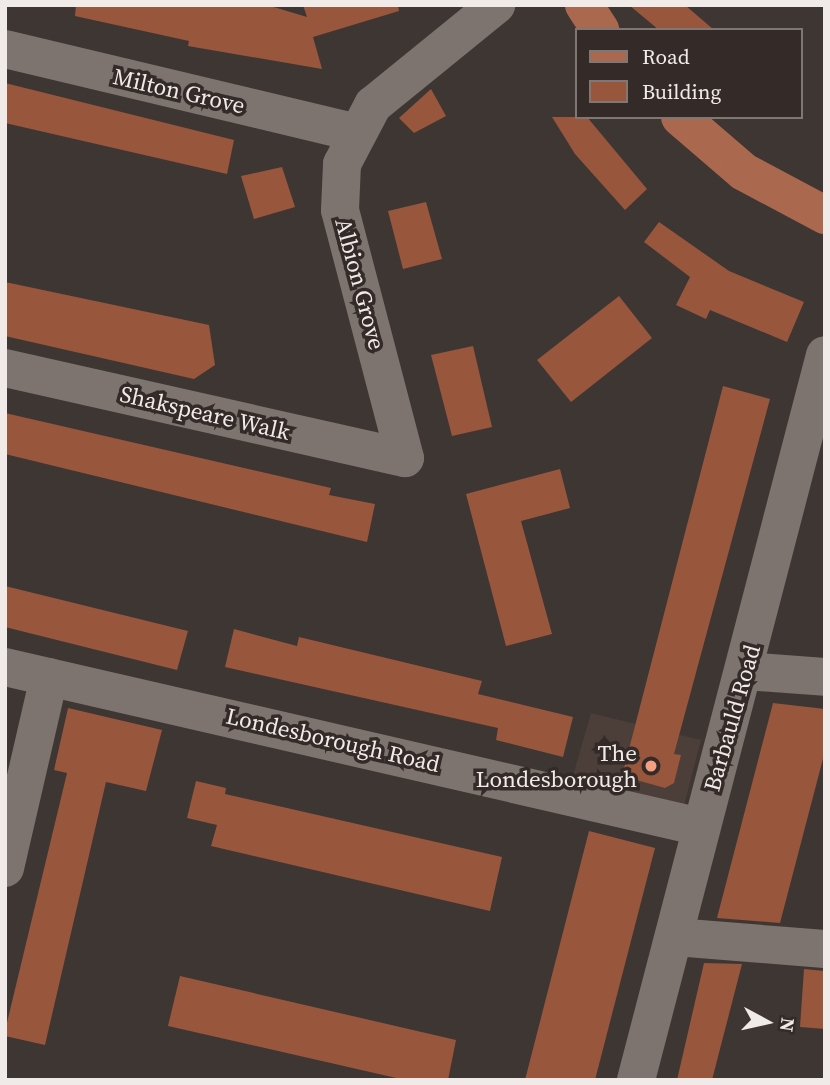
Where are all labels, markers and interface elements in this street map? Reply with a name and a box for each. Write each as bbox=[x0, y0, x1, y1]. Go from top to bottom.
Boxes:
legend bbox=[574, 28, 802, 119]
text: Road bbox=[642, 42, 690, 71]
street label: Milton Grove bbox=[110, 62, 248, 120]
text: Building bbox=[642, 77, 721, 106]
street label: Albion Grove bbox=[329, 215, 391, 353]
street label: Shakspeare Walk bbox=[117, 380, 293, 446]
street label: Barbauld Road bbox=[698, 641, 766, 795]
street label: Londesborough Road bbox=[223, 702, 443, 778]
place label: The Londesborough bbox=[476, 739, 637, 793]
marker: The Londesborough bbox=[643, 758, 659, 774]
north arrow bbox=[732, 987, 802, 1057]
text: N bbox=[774, 1016, 802, 1034]

